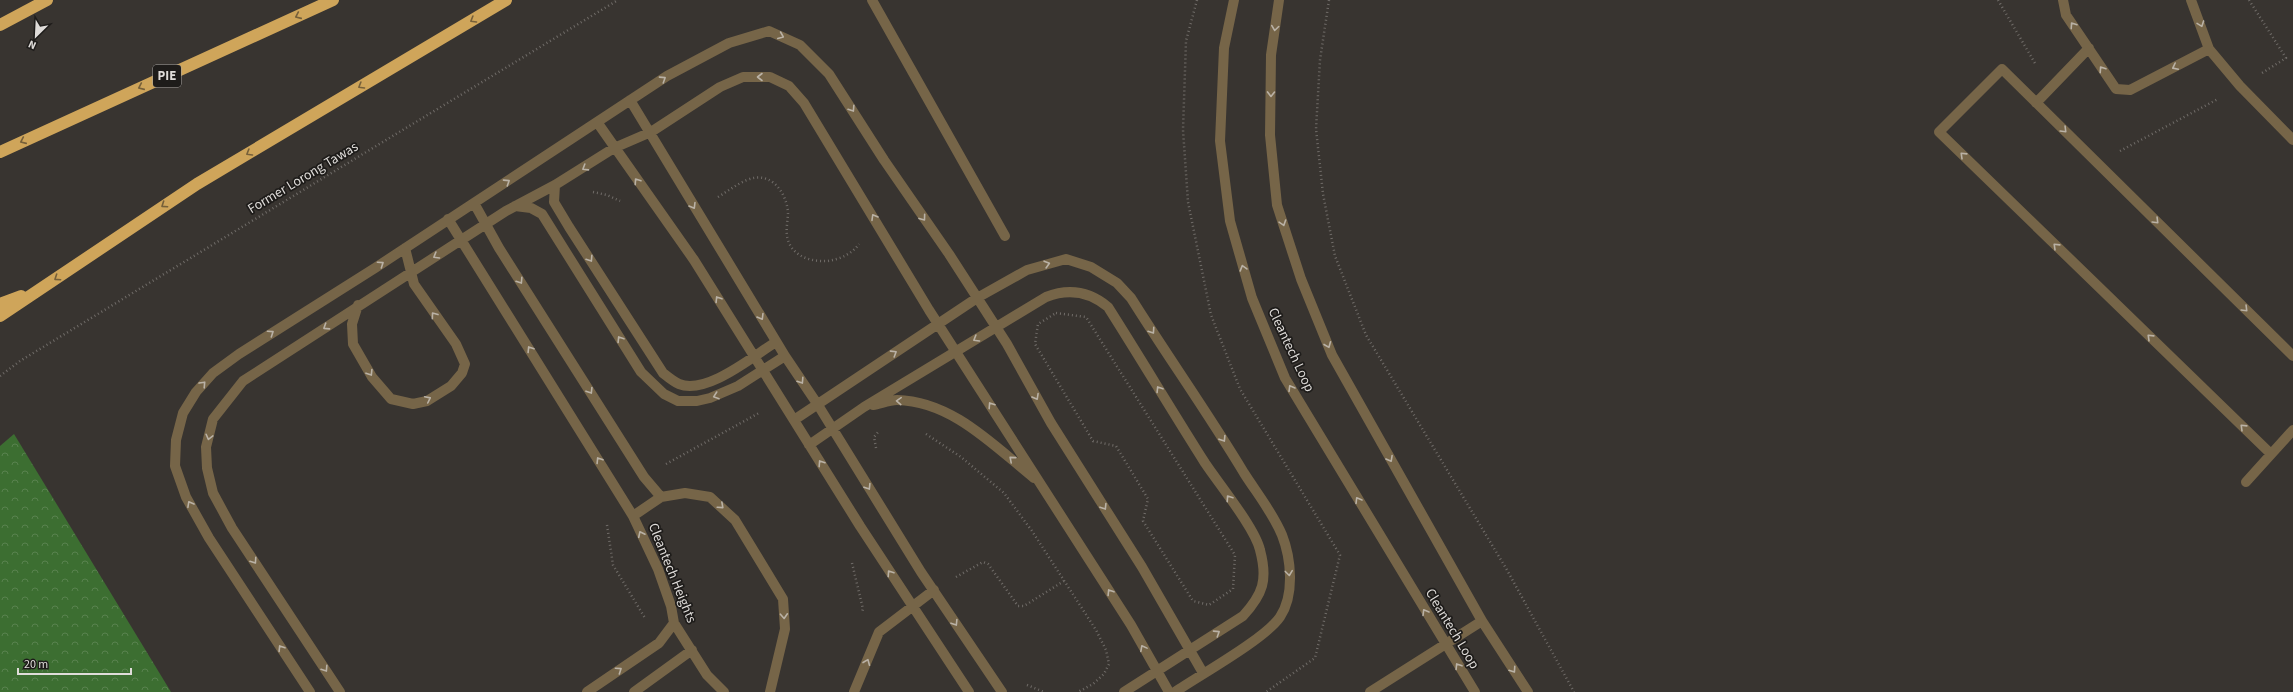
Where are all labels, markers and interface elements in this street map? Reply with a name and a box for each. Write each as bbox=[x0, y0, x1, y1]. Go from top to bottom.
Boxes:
one-way arrow bbox=[294, 11, 302, 19]
one-way arrow bbox=[470, 15, 477, 22]
north arrow bbox=[16, 16, 56, 56]
one-way arrow bbox=[2196, 21, 2204, 28]
one-way arrow bbox=[2070, 22, 2078, 29]
one-way arrow bbox=[1271, 25, 1280, 31]
one-way arrow bbox=[778, 31, 785, 39]
text: N bbox=[26, 36, 39, 53]
one-way arrow bbox=[2171, 62, 2179, 70]
road number: PIE bbox=[153, 65, 181, 87]
one-way arrow bbox=[2100, 66, 2107, 73]
one-way arrow bbox=[757, 73, 763, 81]
one-way arrow bbox=[659, 76, 666, 84]
one-way arrow bbox=[358, 82, 365, 89]
one-way arrow bbox=[138, 83, 145, 91]
one-way arrow bbox=[1266, 91, 1275, 97]
one-way arrow bbox=[848, 105, 855, 112]
one-way arrow bbox=[2059, 125, 2067, 133]
one-way arrow bbox=[20, 136, 27, 144]
street label: Former Lorong Tawas bbox=[244, 137, 362, 219]
one-way arrow bbox=[246, 148, 253, 155]
one-way arrow bbox=[1960, 153, 1968, 160]
one-way arrow bbox=[582, 163, 589, 170]
one-way arrow bbox=[634, 178, 642, 185]
one-way arrow bbox=[502, 180, 509, 187]
one-way arrow bbox=[162, 200, 169, 207]
one-way arrow bbox=[688, 202, 695, 209]
one-way arrow bbox=[919, 213, 926, 220]
one-way arrow bbox=[871, 214, 879, 221]
one-way arrow bbox=[2151, 217, 2159, 224]
one-way arrow bbox=[1278, 219, 1286, 226]
one-way arrow bbox=[2053, 243, 2061, 251]
one-way arrow bbox=[433, 251, 440, 258]
one-way arrow bbox=[585, 255, 592, 262]
one-way arrow bbox=[1044, 260, 1050, 268]
one-way arrow bbox=[377, 262, 384, 269]
one-way arrow bbox=[1239, 265, 1248, 272]
one-way arrow bbox=[54, 273, 61, 280]
one-way arrow bbox=[516, 277, 523, 284]
one-way arrow bbox=[715, 296, 723, 303]
one-way arrow bbox=[2240, 304, 2248, 312]
street label: Cleantech Loop bbox=[1263, 305, 1319, 396]
one-way arrow bbox=[432, 312, 439, 319]
one-way arrow bbox=[756, 313, 763, 320]
one-way arrow bbox=[323, 322, 330, 329]
one-way arrow bbox=[1147, 327, 1155, 334]
one-way arrow bbox=[267, 330, 274, 337]
one-way arrow bbox=[973, 334, 980, 342]
one-way arrow bbox=[2147, 334, 2155, 342]
one-way arrow bbox=[617, 336, 625, 343]
one-way arrow bbox=[1323, 341, 1331, 348]
one-way arrow bbox=[528, 346, 535, 353]
one-way arrow bbox=[890, 350, 897, 358]
one-way arrow bbox=[365, 369, 372, 376]
one-way arrow bbox=[796, 377, 804, 384]
one-way arrow bbox=[198, 381, 205, 389]
one-way arrow bbox=[1289, 385, 1296, 392]
one-way arrow bbox=[1157, 386, 1164, 393]
one-way arrow bbox=[585, 387, 592, 394]
one-way arrow bbox=[712, 392, 719, 400]
one-way arrow bbox=[1031, 393, 1038, 400]
one-way arrow bbox=[424, 396, 432, 404]
one-way arrow bbox=[896, 397, 902, 406]
one-way arrow bbox=[988, 402, 995, 409]
one-way arrow bbox=[2240, 424, 2248, 432]
one-way arrow bbox=[205, 434, 213, 440]
one-way arrow bbox=[1219, 435, 1226, 442]
one-way arrow bbox=[1386, 454, 1393, 462]
one-way arrow bbox=[596, 457, 603, 464]
one-way arrow bbox=[1009, 457, 1017, 464]
one-way arrow bbox=[818, 460, 826, 467]
one-way arrow bbox=[863, 483, 871, 490]
one-way arrow bbox=[1227, 496, 1234, 503]
one-way arrow bbox=[1355, 497, 1363, 504]
one-way arrow bbox=[188, 501, 195, 508]
one-way arrow bbox=[716, 502, 723, 509]
one-way arrow bbox=[1100, 503, 1107, 510]
street label: Cleantech Heights bbox=[643, 520, 701, 626]
one-way arrow bbox=[638, 531, 646, 539]
one-way arrow bbox=[249, 557, 257, 564]
one-way arrow bbox=[1284, 569, 1293, 576]
one-way arrow bbox=[888, 570, 895, 577]
street label: Cleantech Loop bbox=[1420, 585, 1484, 673]
one-way arrow bbox=[1108, 589, 1115, 596]
one-way arrow bbox=[1422, 609, 1429, 616]
one-way arrow bbox=[780, 613, 788, 619]
one-way arrow bbox=[951, 618, 958, 625]
one-way arrow bbox=[1213, 631, 1220, 638]
one-way arrow bbox=[278, 645, 285, 652]
one-way arrow bbox=[1141, 645, 1148, 652]
scale bar bbox=[18, 650, 131, 676]
text: 20 m bbox=[24, 656, 48, 673]
one-way arrow bbox=[862, 658, 870, 665]
one-way arrow bbox=[1455, 663, 1463, 670]
one-way arrow bbox=[321, 665, 328, 672]
one-way arrow bbox=[1508, 666, 1516, 673]
one-way arrow bbox=[615, 668, 622, 675]

